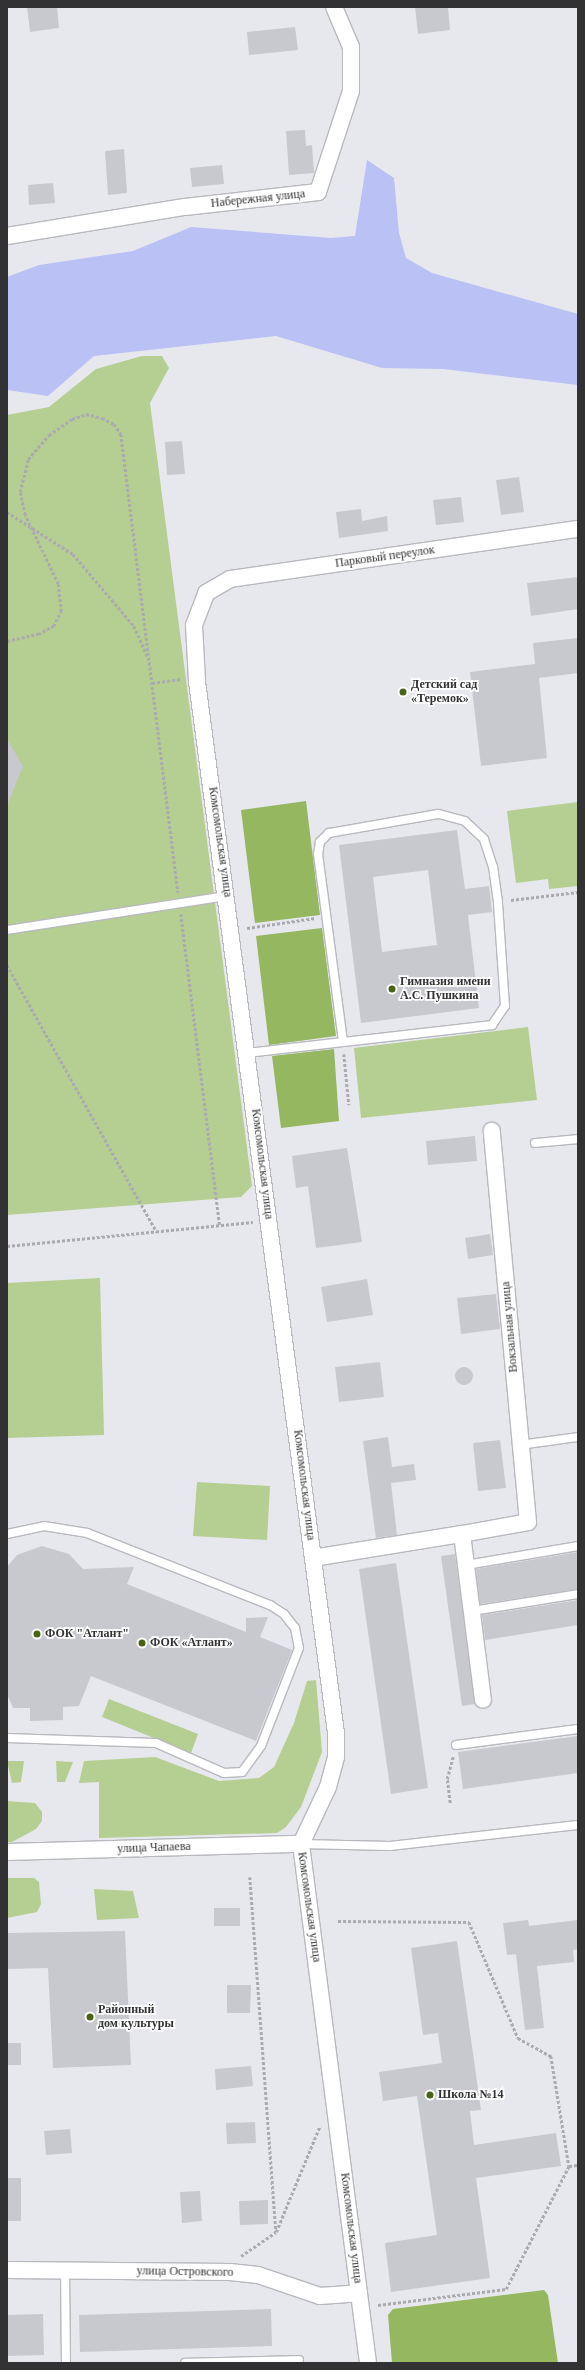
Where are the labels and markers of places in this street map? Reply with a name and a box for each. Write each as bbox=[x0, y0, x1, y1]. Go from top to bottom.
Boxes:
place label: Детский сад «Теремок» bbox=[411, 678, 477, 706]
marker: Детский сад «Теремок» bbox=[398, 687, 408, 697]
place label: Гимназия имени А.С. Пушкина bbox=[400, 975, 491, 1003]
marker: Гимназия имени А.С. Пушкина bbox=[387, 984, 397, 994]
place label: ФОК "Атлант" bbox=[45, 1627, 129, 1641]
marker: ФОК "Атлант" bbox=[32, 1629, 42, 1639]
place label: ФОК «Атлант» bbox=[150, 1636, 233, 1650]
marker: ФОК «Атлант» bbox=[137, 1638, 147, 1648]
place label: Районный дом культуры bbox=[98, 2003, 174, 2031]
marker: Районный дом культуры bbox=[85, 2012, 95, 2022]
place label: Школа №14 bbox=[438, 2088, 504, 2102]
marker: Школа №14 bbox=[425, 2090, 435, 2100]

